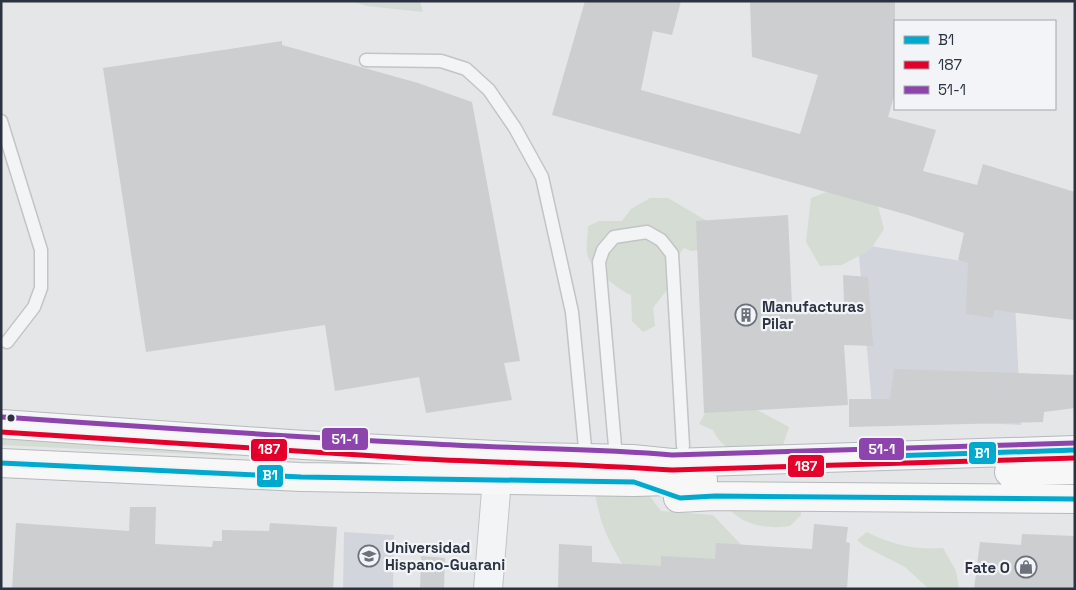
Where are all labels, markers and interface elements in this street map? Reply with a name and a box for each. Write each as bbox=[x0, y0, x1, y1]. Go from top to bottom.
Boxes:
legend bbox=[894, 20, 1056, 110]
text: B1 bbox=[938, 30, 954, 49]
text: 187 bbox=[938, 55, 962, 74]
text: 51-1 bbox=[938, 80, 966, 99]
place label: Manufacturas Pilar bbox=[762, 297, 864, 333]
building icon: Manufacturas Pilar bbox=[734, 303, 758, 327]
unlabelled marker bbox=[6, 413, 16, 423]
line badge: 51-1 bbox=[321, 427, 369, 451]
text: 51-1 bbox=[332, 430, 358, 448]
line badge: 51-1 bbox=[858, 437, 905, 461]
line badge: 187 bbox=[250, 438, 288, 462]
text: 187 bbox=[258, 440, 280, 458]
text: 51-1 bbox=[869, 440, 895, 458]
line badge: B1 bbox=[968, 441, 997, 465]
text: B1 bbox=[974, 444, 990, 462]
line badge: 187 bbox=[787, 454, 825, 478]
text: 187 bbox=[795, 457, 817, 475]
line badge: B1 bbox=[256, 464, 284, 488]
text: B1 bbox=[262, 466, 278, 484]
place label: Universidad Hispano-Guarani bbox=[385, 538, 505, 574]
school or university icon: Universidad Hispano-Guarani bbox=[357, 544, 381, 568]
shop icon: Fate O bbox=[1014, 555, 1038, 579]
place label: Fate O bbox=[965, 558, 1010, 577]

